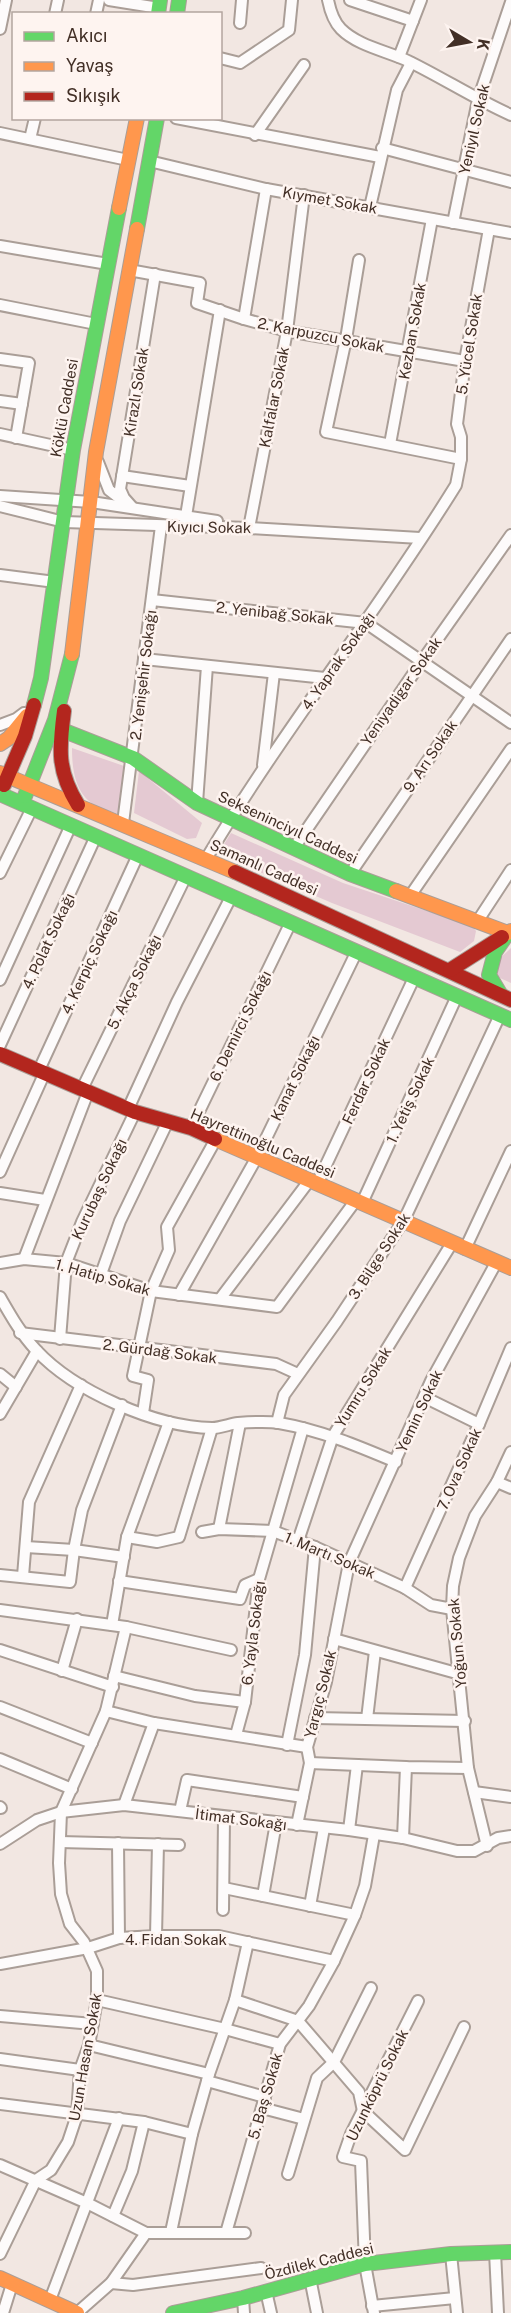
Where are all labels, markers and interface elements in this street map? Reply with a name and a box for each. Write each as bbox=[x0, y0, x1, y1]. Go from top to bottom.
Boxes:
legend bbox=[12, 12, 222, 120]
north arrow bbox=[439, 12, 499, 72]
text: Akıcı bbox=[66, 25, 107, 46]
text: K bbox=[473, 37, 494, 52]
text: Yavaş bbox=[66, 55, 113, 76]
street label: Yeniyıl Sokak bbox=[455, 82, 493, 176]
text: Sıkışık bbox=[66, 85, 121, 106]
street label: Kıymet Sokak bbox=[281, 183, 379, 217]
street label: Kezban Sokak bbox=[395, 281, 429, 381]
street label: 5. Yücel Sokak bbox=[453, 292, 485, 396]
street label: 2. Karpuzcu Sokak bbox=[256, 314, 386, 356]
street label: Kalfalar Sokak bbox=[256, 345, 292, 449]
street label: Kirazlı Sokak bbox=[121, 346, 151, 438]
street label: Köklü Caddesi bbox=[47, 358, 81, 458]
street label: Kıyıcı Sokak bbox=[167, 518, 251, 536]
street label: 2. Yenibağ Sokak bbox=[215, 598, 335, 628]
street label: 2. Yenişehir Sokağı bbox=[127, 609, 159, 741]
street label: 4. Yaprak Sokağı bbox=[298, 609, 378, 713]
street label: Yeniyadigar Sokak bbox=[357, 634, 445, 748]
street label: 9. Arı Sokak bbox=[400, 717, 460, 795]
street label: Sekseninciyıl Caddesi bbox=[216, 787, 360, 867]
street label: Samanlı Caddesi bbox=[208, 836, 320, 898]
street label: 4. Polat Sokağı bbox=[18, 890, 78, 992]
street label: 4. Kerpiç Sokağı bbox=[57, 907, 121, 1017]
street label: 5. Akça Sokağı bbox=[104, 932, 164, 1032]
street label: 6. Demirci Sokağı bbox=[206, 968, 274, 1084]
street label: Kanat Sokağı bbox=[267, 1033, 323, 1123]
street label: Ferdar Sokak bbox=[339, 1035, 393, 1127]
street label: 1. Yetiş Sokak bbox=[383, 1054, 437, 1146]
street label: Hayrettinoğlu Caddesi bbox=[188, 1105, 338, 1181]
street label: Kurubaş Sokağı bbox=[68, 1136, 130, 1242]
street label: 3. Bilge Sokak bbox=[345, 1210, 413, 1302]
street label: 1. Hatip Sokak bbox=[54, 1255, 152, 1299]
street label: 2. Gürdağ Sokak bbox=[102, 1336, 218, 1366]
street label: Yumru Sokak bbox=[331, 1344, 395, 1430]
street label: Yemin Sokak bbox=[392, 1367, 446, 1455]
street label: 7. Ova Sokak bbox=[433, 1425, 485, 1513]
street label: 1. Martı Sokak bbox=[282, 1528, 378, 1582]
street label: 6. Yayla Sokağı bbox=[238, 1580, 268, 1686]
street label: Yoğun Sokak bbox=[445, 1597, 469, 1689]
street label: Yargıç Sokak bbox=[301, 1648, 339, 1740]
street label: İtimat Sokağı bbox=[194, 1804, 288, 1833]
street label: 4. Fidan Sokak bbox=[125, 1931, 227, 1948]
street label: Uzun Hasan Sokak bbox=[65, 1991, 105, 2123]
street label: Uzunköprü Sokak bbox=[343, 2026, 411, 2144]
street label: 5. Baş Sokak bbox=[244, 2051, 286, 2141]
street label: Özdilek Caddesi bbox=[262, 2238, 375, 2283]

